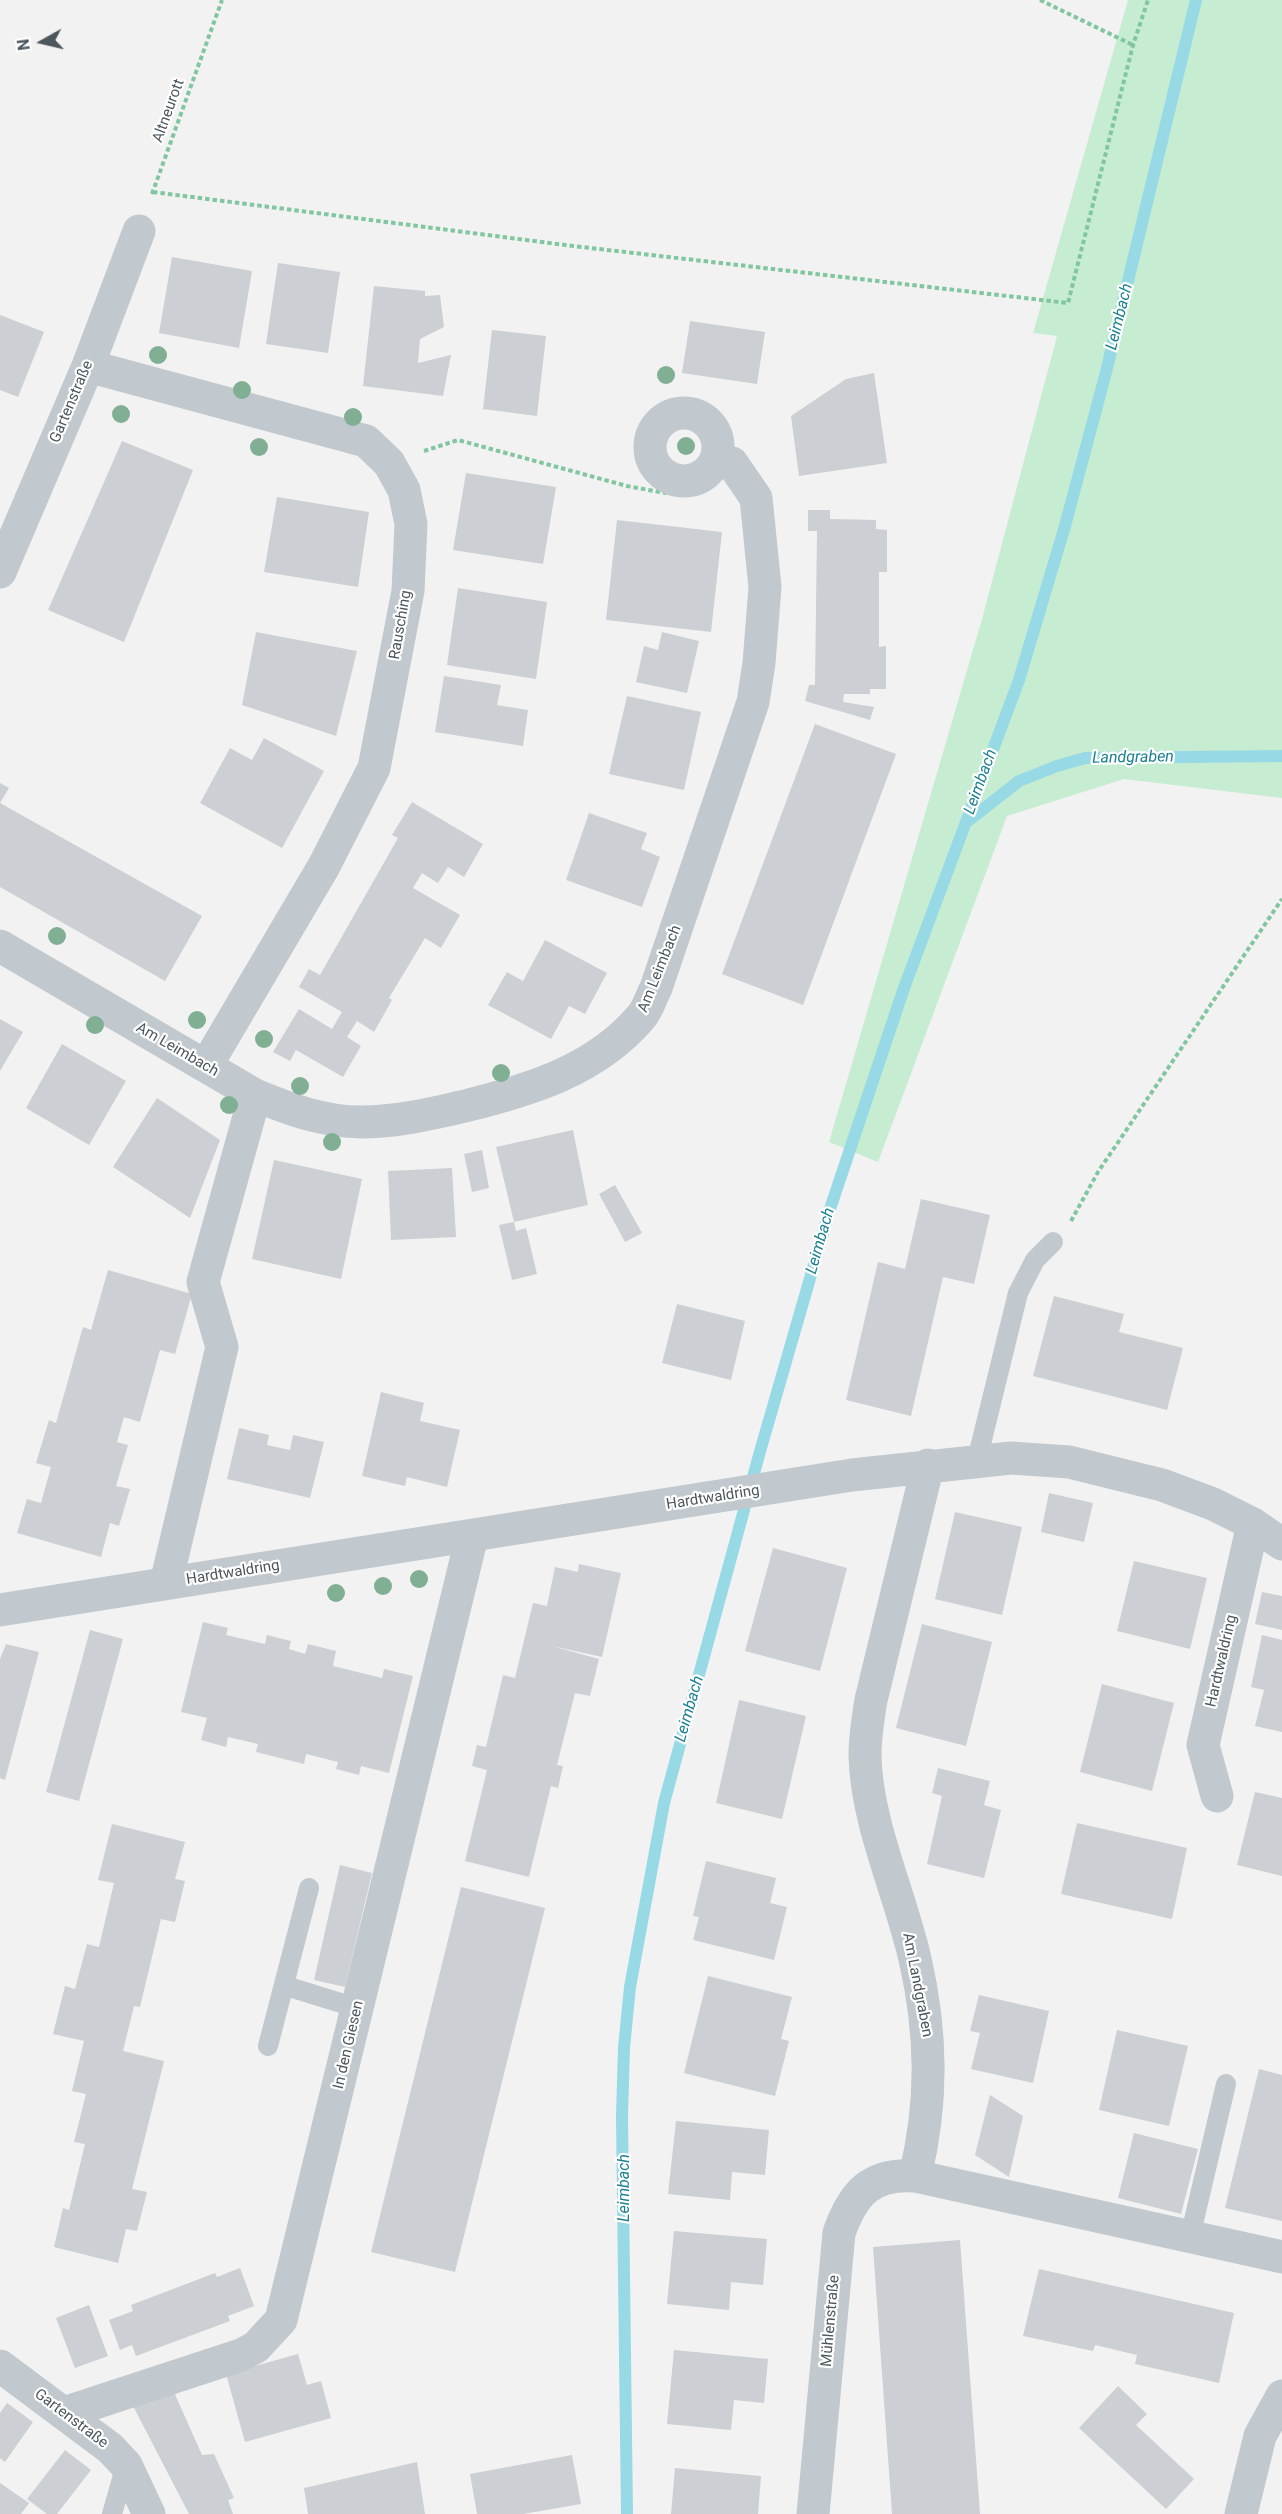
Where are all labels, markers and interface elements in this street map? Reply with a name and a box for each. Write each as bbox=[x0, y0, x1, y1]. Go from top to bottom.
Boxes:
north arrow bbox=[12, 12, 72, 72]
text: N bbox=[13, 38, 34, 51]
street label: Altneurott bbox=[149, 77, 189, 145]
water label: Leimbach bbox=[1102, 282, 1138, 352]
street label: Gartenstraße bbox=[47, 358, 97, 446]
street label: Rausching bbox=[386, 589, 416, 661]
water label: Leimbach bbox=[960, 747, 1002, 817]
water label: Landgraben bbox=[1092, 748, 1174, 768]
street label: Am Leimbach bbox=[634, 923, 686, 1015]
street label: Am Leimbach bbox=[133, 1019, 221, 1081]
water label: Leimbach bbox=[802, 1206, 840, 1276]
street label: Hardtwaldring bbox=[665, 1482, 761, 1514]
street label: Hardtwaldring bbox=[185, 1557, 281, 1589]
street label: Hardtwaldring bbox=[1203, 1613, 1241, 1709]
water label: Leimbach bbox=[671, 1674, 709, 1744]
street label: Am Landgraben bbox=[898, 1931, 936, 2039]
street label: In den Giesen bbox=[330, 1999, 368, 2091]
water label: Leimbach bbox=[615, 2154, 635, 2222]
street label: Mühlenstraße bbox=[818, 2274, 844, 2368]
street label: Gartenstraße bbox=[31, 2385, 111, 2453]

